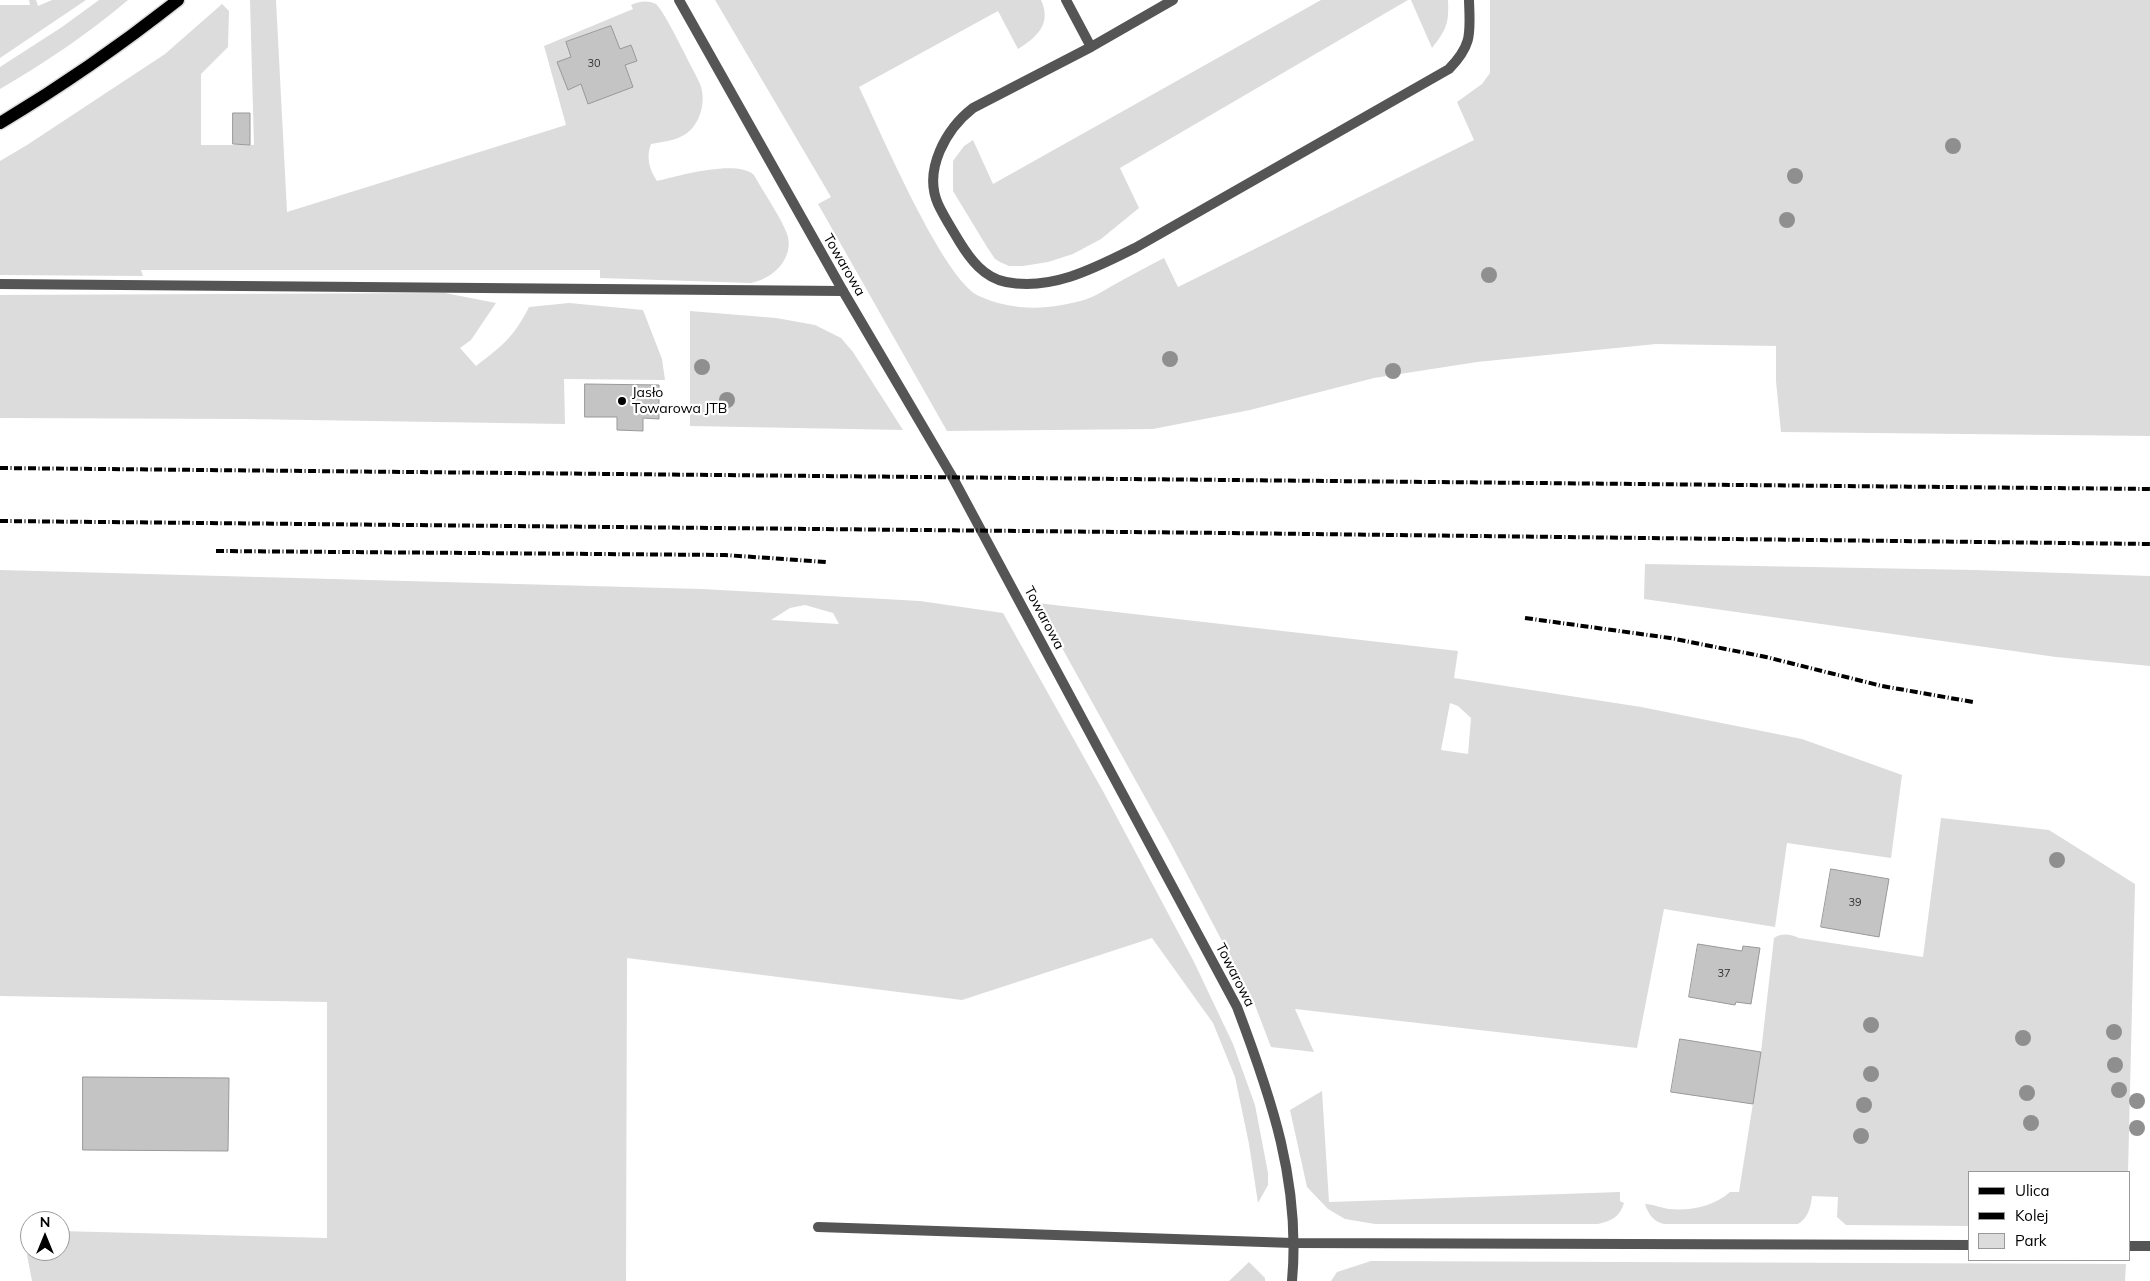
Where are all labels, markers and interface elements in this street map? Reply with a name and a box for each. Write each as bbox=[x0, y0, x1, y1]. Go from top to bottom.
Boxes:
house number: 30 bbox=[587, 57, 601, 71]
street label: Towarowa bbox=[819, 231, 869, 299]
place label: Jasło Towarowa JTB bbox=[632, 385, 727, 418]
marker: Jasło Towarowa JTB bbox=[616, 395, 628, 407]
street label: Towarowa bbox=[1020, 584, 1068, 652]
house number: 39 bbox=[1848, 896, 1862, 910]
street label: Towarowa bbox=[1212, 940, 1258, 1010]
house number: 37 bbox=[1717, 967, 1731, 981]
legend bbox=[1968, 1171, 2130, 1261]
text: Ulica bbox=[2015, 1181, 2049, 1200]
text: Kolej bbox=[2015, 1206, 2048, 1225]
north arrow bbox=[20, 1211, 70, 1261]
text: N bbox=[40, 1213, 50, 1231]
text: Park bbox=[2015, 1231, 2047, 1250]

